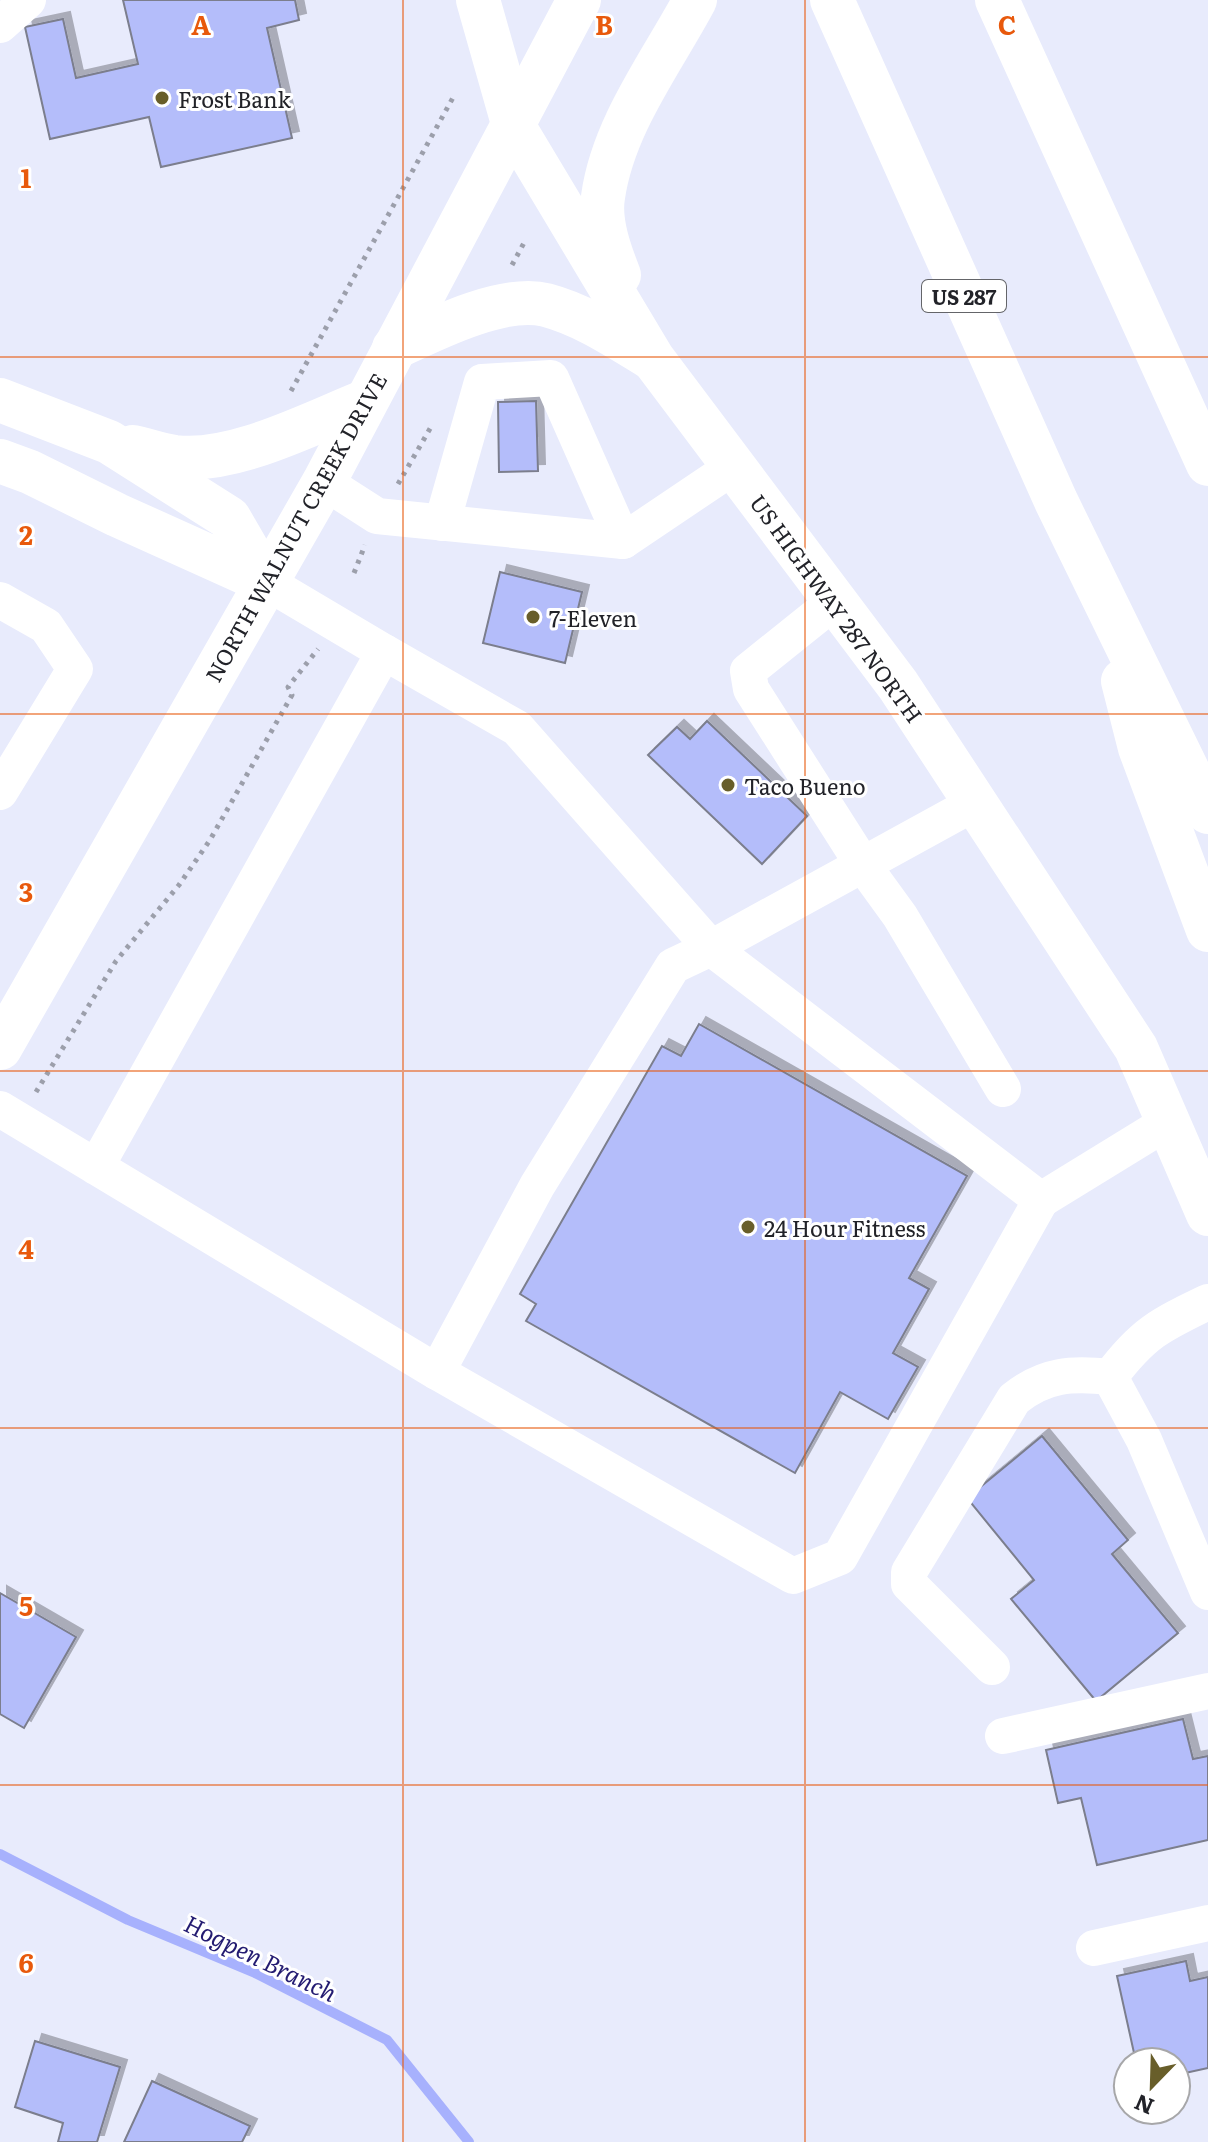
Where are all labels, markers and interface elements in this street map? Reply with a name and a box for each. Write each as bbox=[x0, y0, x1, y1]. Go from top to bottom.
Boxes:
text: A bbox=[191, 4, 211, 43]
text: B bbox=[595, 4, 613, 43]
text: C bbox=[998, 4, 1016, 43]
place label: Frost Bank bbox=[178, 82, 292, 115]
marker: Frost Bank bbox=[153, 89, 171, 107]
text: 1 bbox=[21, 157, 32, 196]
road number: US 287 bbox=[922, 280, 1006, 312]
street label: NORTH WALNUT CREEK DRIVE bbox=[196, 366, 394, 688]
street label: US HIGHWAY 287 NORTH bbox=[743, 487, 931, 729]
text: 2 bbox=[19, 514, 33, 553]
place label: 7-Eleven bbox=[549, 601, 637, 634]
marker: 7-Eleven bbox=[524, 608, 542, 626]
place label: Taco Bueno bbox=[744, 769, 866, 802]
marker: Taco Bueno bbox=[719, 776, 737, 794]
text: 3 bbox=[19, 871, 33, 910]
place label: 24 Hour Fitness bbox=[764, 1211, 925, 1244]
marker: 24 Hour Fitness bbox=[739, 1218, 757, 1236]
text: 4 bbox=[18, 1228, 34, 1267]
text: 5 bbox=[19, 1585, 33, 1624]
water label: Hogpen Branch bbox=[179, 1905, 343, 2009]
text: 6 bbox=[18, 1942, 34, 1981]
north arrow bbox=[1112, 2046, 1192, 2126]
text: N bbox=[1129, 2087, 1159, 2125]

